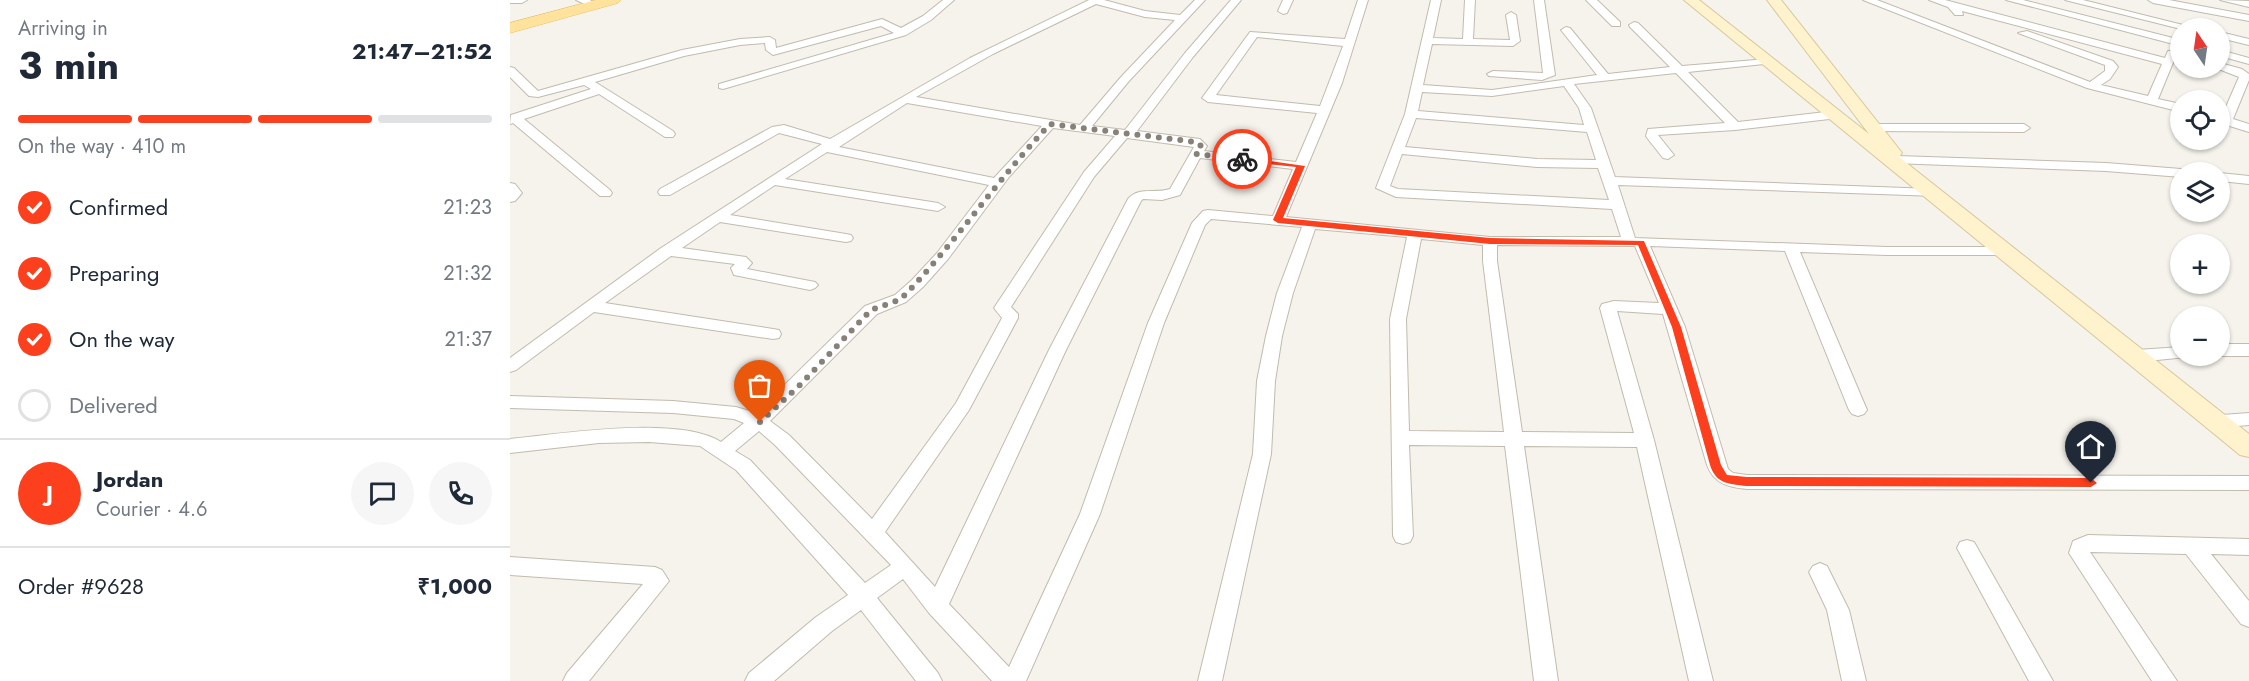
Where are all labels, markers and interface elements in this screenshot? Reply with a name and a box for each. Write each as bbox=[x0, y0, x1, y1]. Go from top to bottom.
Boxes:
text: Arriving in bbox=[18, 14, 108, 43]
north arrow bbox=[2170, 18, 2230, 78]
map controls bbox=[2170, 18, 2230, 366]
text: 21:47–21:52 bbox=[352, 35, 492, 67]
text: 3 min bbox=[18, 37, 119, 94]
button: locate bbox=[2170, 90, 2230, 150]
courier bbox=[1212, 129, 1272, 189]
text: On the way · 410 m bbox=[18, 132, 186, 161]
icon: bike bbox=[1226, 143, 1259, 176]
button: layers bbox=[2170, 162, 2230, 222]
icon: check bbox=[18, 191, 51, 224]
text: Confirmed bbox=[69, 191, 168, 223]
text: 21:23 bbox=[443, 193, 492, 222]
button: + bbox=[2170, 234, 2230, 294]
icon: check bbox=[18, 257, 51, 290]
text: Preparing bbox=[69, 257, 160, 289]
text: 21:32 bbox=[443, 259, 492, 288]
button: − bbox=[2170, 306, 2230, 366]
icon: check bbox=[18, 323, 51, 356]
text: On the way bbox=[69, 323, 174, 355]
text: 21:37 bbox=[445, 325, 492, 354]
pin bbox=[734, 360, 785, 422]
icon: bag bbox=[743, 369, 776, 402]
text: Delivered bbox=[69, 389, 158, 421]
pin bbox=[2065, 421, 2116, 483]
icon: home bbox=[2074, 430, 2107, 463]
button: chat bbox=[351, 462, 414, 525]
button: phone bbox=[429, 462, 492, 525]
text: Jordan bbox=[96, 463, 163, 495]
text: J bbox=[46, 477, 53, 509]
text: Courier · 4.6 bbox=[96, 495, 208, 524]
text: Order #9628 bbox=[18, 570, 144, 602]
text: ₹1,000 bbox=[417, 570, 492, 602]

